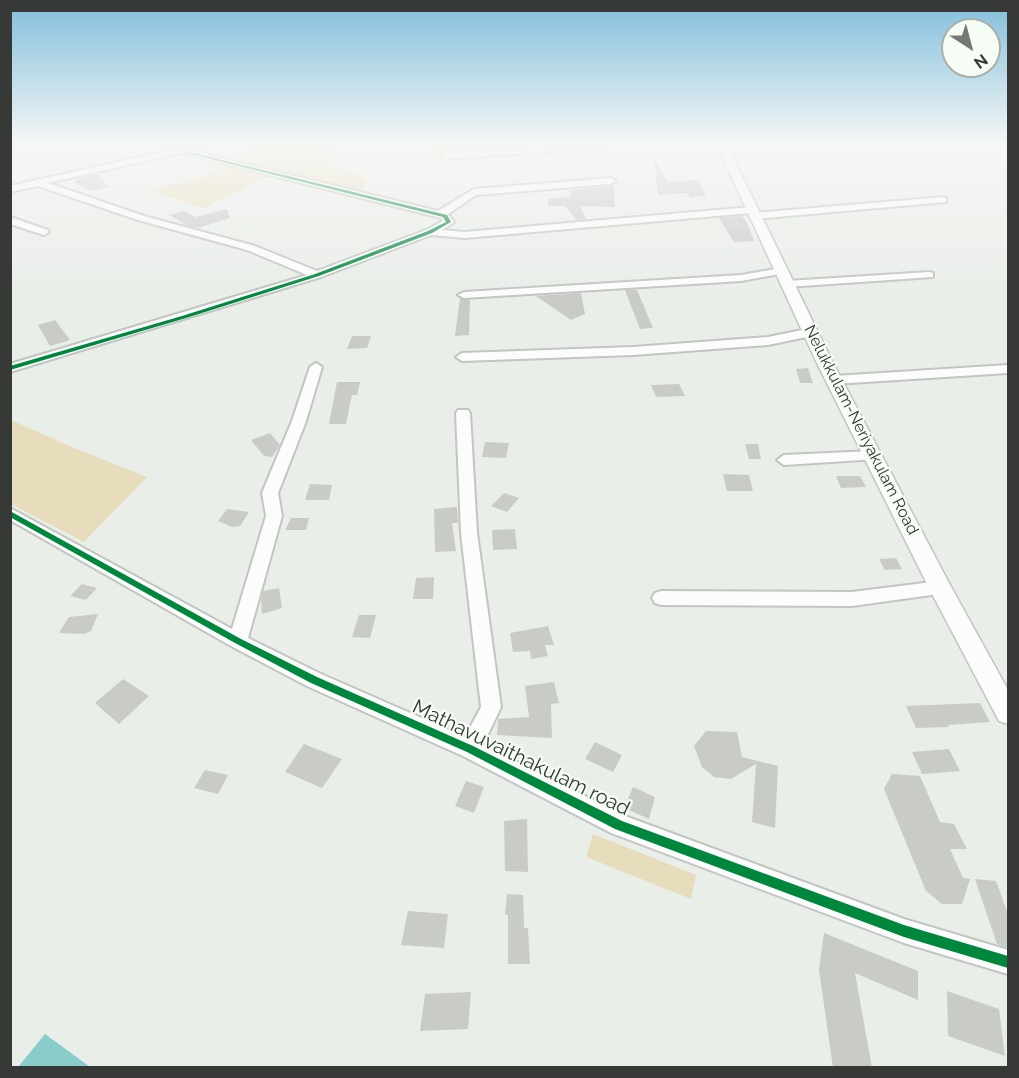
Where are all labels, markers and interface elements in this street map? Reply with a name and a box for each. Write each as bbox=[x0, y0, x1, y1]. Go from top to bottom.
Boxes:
north arrow bbox=[941, 18, 1001, 78]
text: N bbox=[970, 50, 991, 73]
street label: Nelukkulam-Neriyakulam Road bbox=[800, 322, 922, 538]
street label: Mathavuvaithakulam road bbox=[408, 695, 634, 821]

